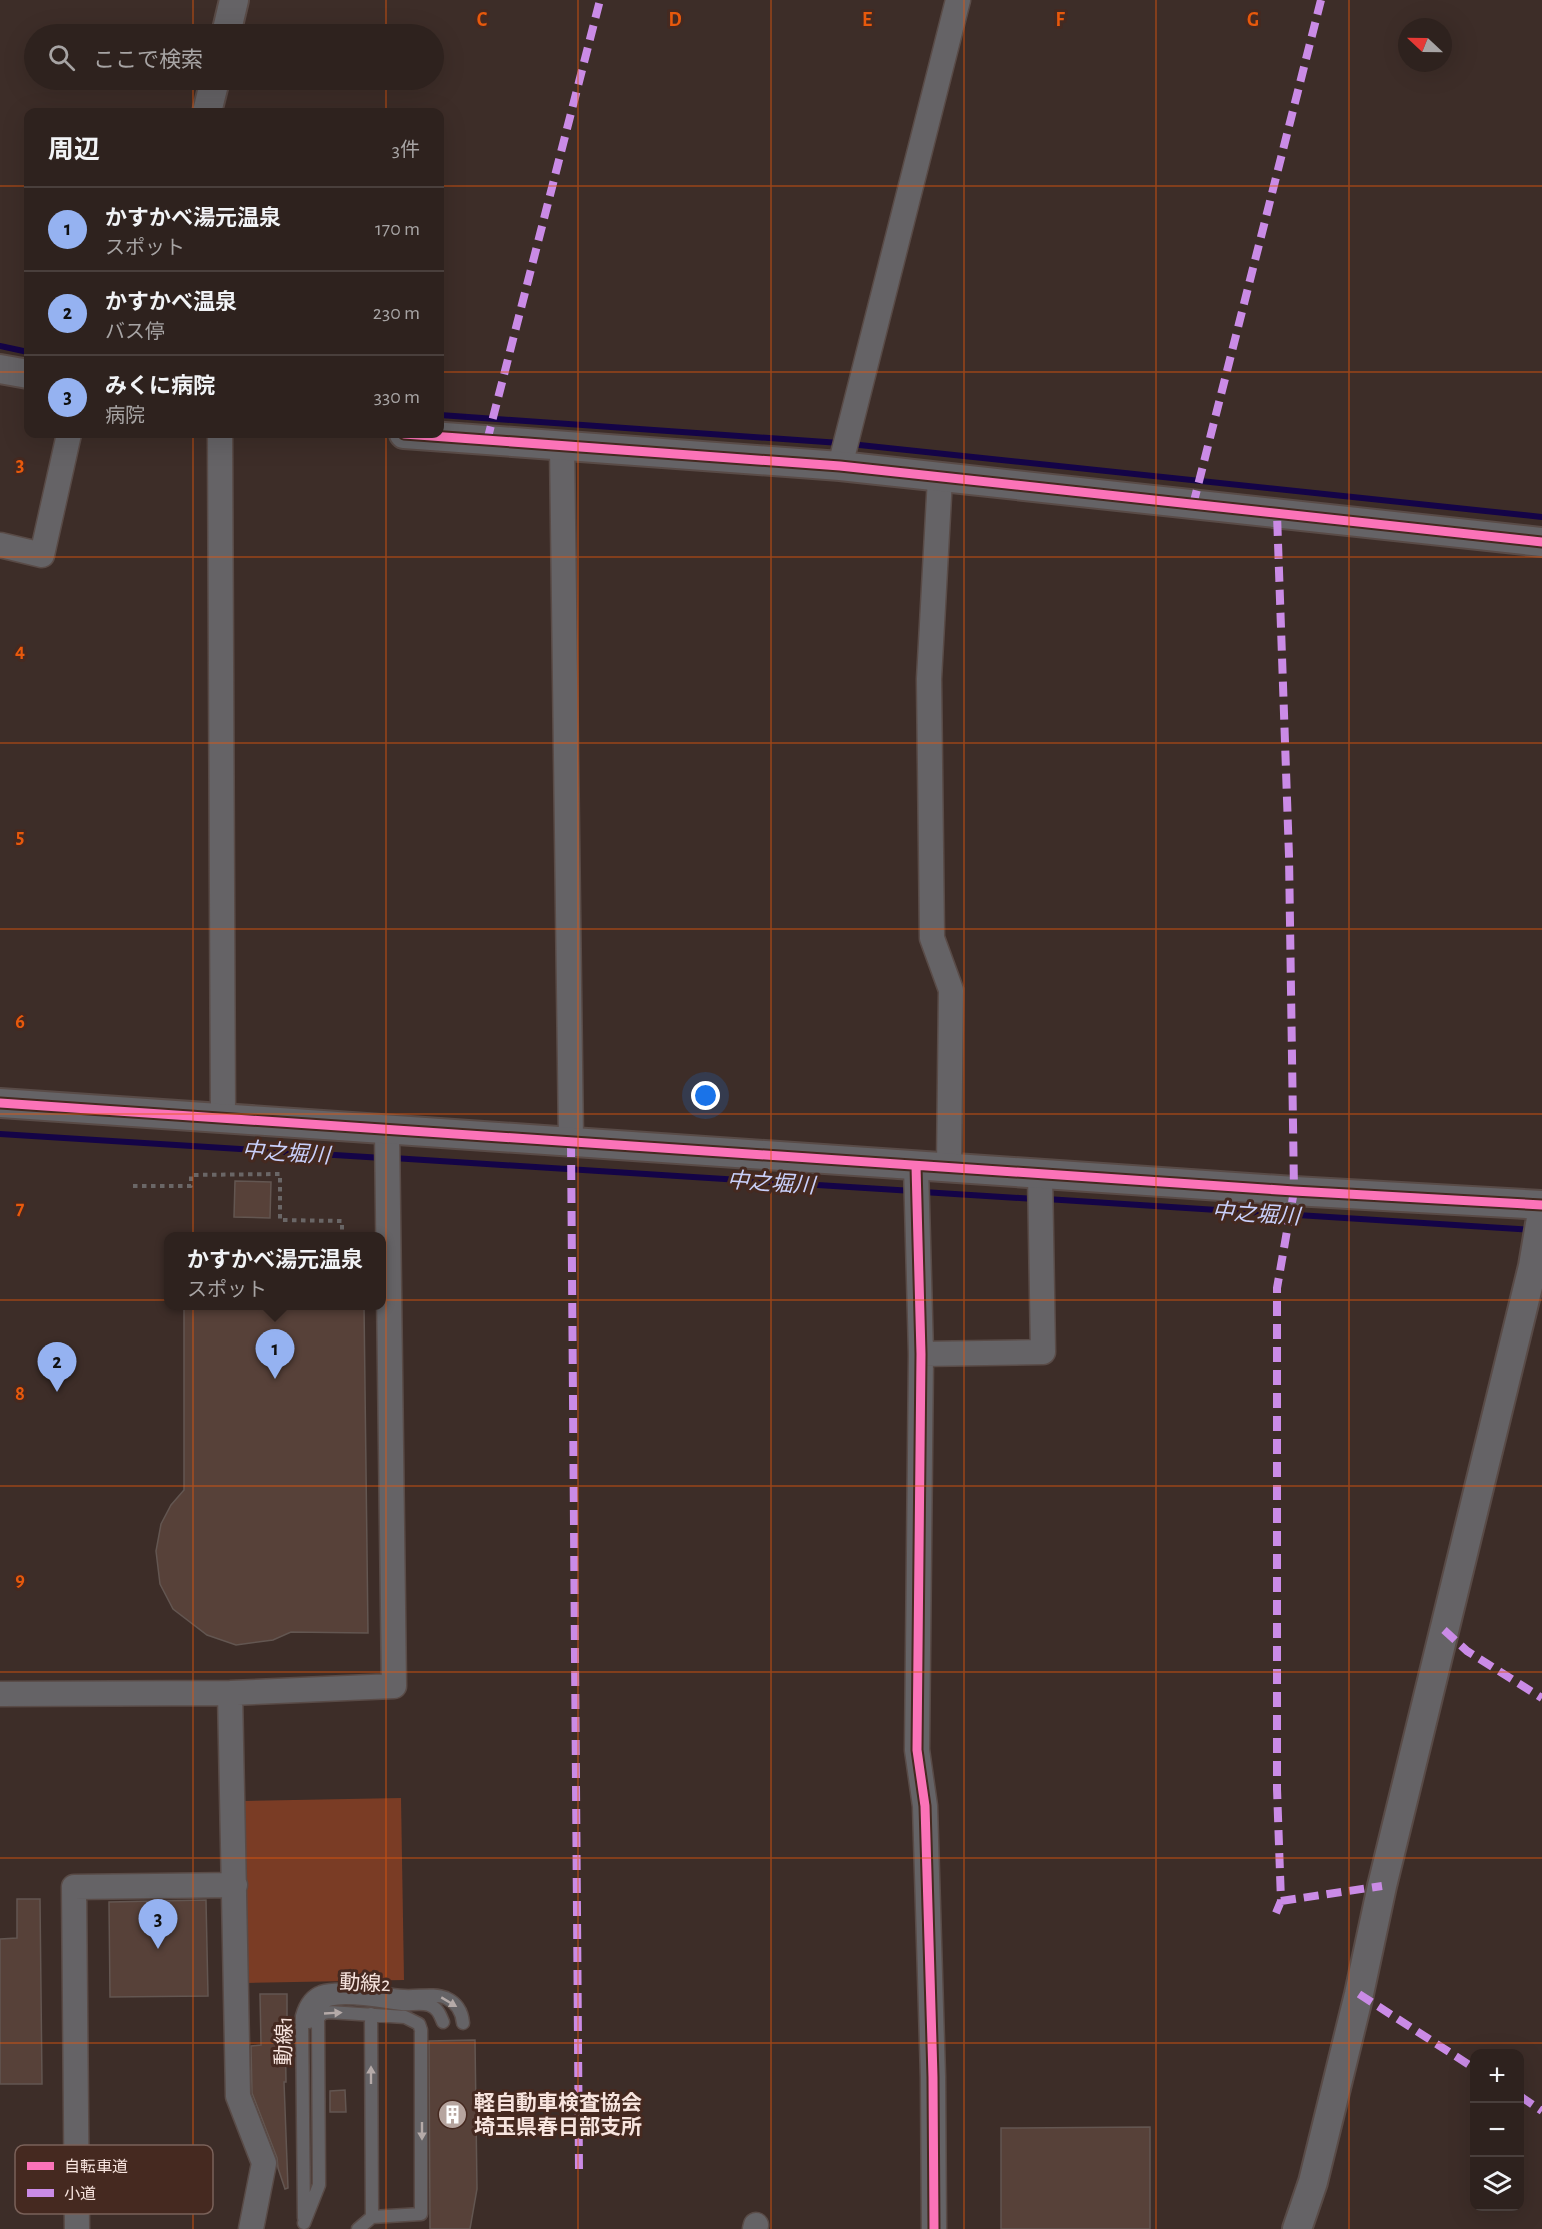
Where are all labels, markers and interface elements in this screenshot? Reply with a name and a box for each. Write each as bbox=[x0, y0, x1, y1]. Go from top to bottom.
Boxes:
text: C bbox=[477, 10, 488, 30]
text: D bbox=[668, 10, 682, 30]
text: E bbox=[862, 10, 872, 30]
text: F bbox=[1055, 10, 1065, 30]
text: G bbox=[1247, 10, 1259, 30]
north arrow bbox=[1398, 18, 1452, 72]
search box bbox=[24, 24, 444, 90]
icon: search bbox=[45, 41, 78, 74]
text: ここで検索 bbox=[93, 49, 203, 71]
text: 周辺 bbox=[48, 137, 100, 163]
text: 3件 bbox=[392, 140, 420, 160]
text: かすかべ湯元温泉 bbox=[105, 207, 281, 229]
text: 1 bbox=[64, 219, 71, 239]
text: 170 m bbox=[375, 219, 420, 239]
text: スポット bbox=[105, 238, 185, 258]
text: かすかべ温泉 bbox=[105, 291, 237, 313]
text: 2 bbox=[63, 303, 72, 323]
text: 230 m bbox=[373, 303, 420, 323]
text: バス停 bbox=[105, 322, 165, 342]
text: みくに病院 bbox=[105, 375, 215, 397]
text: 3 bbox=[63, 387, 72, 407]
text: 330 m bbox=[374, 387, 420, 407]
text: 病院 bbox=[105, 406, 145, 426]
text: 3 bbox=[16, 455, 24, 475]
text: 4 bbox=[15, 641, 25, 661]
text: 5 bbox=[16, 827, 24, 847]
text: 6 bbox=[15, 1012, 25, 1032]
your location bbox=[691, 1081, 720, 1110]
water label: 中之堀川 bbox=[241, 1138, 333, 1167]
water label: 中之堀川 bbox=[726, 1168, 818, 1197]
text: 7 bbox=[16, 1198, 25, 1218]
water label: 中之堀川 bbox=[1211, 1199, 1303, 1228]
popup bbox=[164, 1232, 386, 1310]
text: かすかべ湯元温泉 bbox=[187, 1249, 363, 1271]
text: スポット bbox=[187, 1280, 267, 1300]
pin: 1 bbox=[256, 1330, 294, 1379]
pin: 2 bbox=[38, 1342, 76, 1392]
text: 8 bbox=[15, 1384, 25, 1404]
text: 9 bbox=[15, 1570, 25, 1590]
pin: 3 bbox=[138, 1900, 178, 1949]
street label: 動線2 bbox=[339, 1971, 391, 1995]
one-way arrow bbox=[441, 1996, 457, 2007]
one-way arrow bbox=[324, 2009, 343, 2018]
street label: 動線1 bbox=[272, 2016, 296, 2066]
map controls bbox=[1470, 2049, 1524, 2211]
button: + bbox=[1470, 2049, 1524, 2103]
one-way arrow bbox=[366, 2065, 376, 2084]
place label: 軽自動車検査協会 埼玉県春日部支所 bbox=[474, 2092, 642, 2138]
building icon: 軽自動車検査協会 埼玉県春日部支所 bbox=[437, 2099, 469, 2131]
button: − bbox=[1470, 2103, 1524, 2157]
one-way arrow bbox=[417, 2121, 427, 2140]
legend bbox=[15, 2145, 213, 2214]
button: layers bbox=[1470, 2157, 1524, 2211]
text: 自転車道 bbox=[64, 2158, 128, 2175]
text: 小道 bbox=[64, 2185, 96, 2202]

